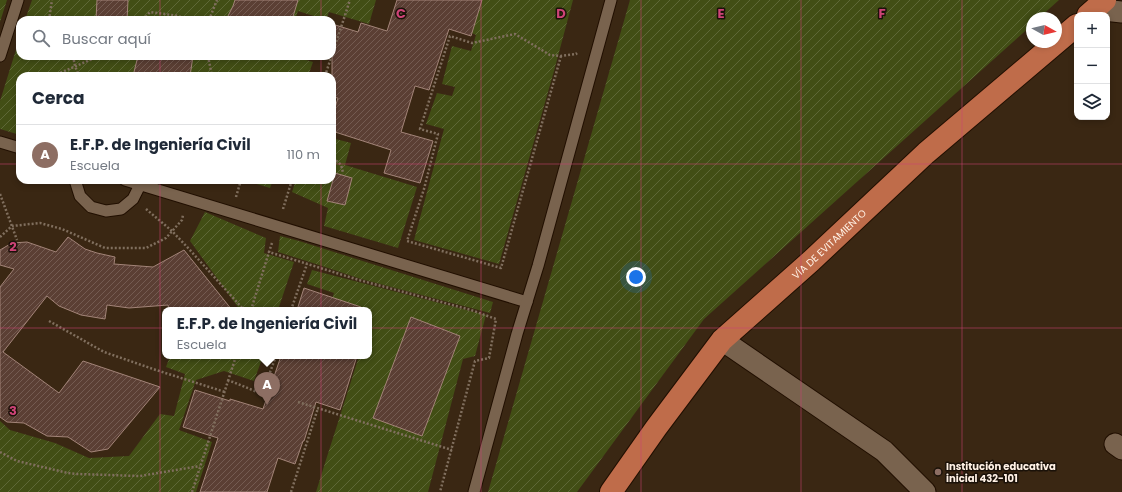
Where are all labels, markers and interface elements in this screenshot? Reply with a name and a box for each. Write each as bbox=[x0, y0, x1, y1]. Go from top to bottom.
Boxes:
text: C bbox=[396, 4, 406, 23]
text: D bbox=[556, 4, 566, 23]
text: E bbox=[717, 4, 725, 23]
text: F bbox=[878, 4, 886, 23]
north arrow bbox=[1026, 12, 1062, 48]
map controls bbox=[1074, 12, 1110, 120]
button: + bbox=[1074, 12, 1110, 48]
search box bbox=[16, 16, 336, 60]
icon: search bbox=[30, 27, 52, 49]
text: Buscar aquí bbox=[62, 28, 151, 49]
button: − bbox=[1074, 48, 1110, 84]
button: layers bbox=[1074, 84, 1110, 120]
text: Cerca bbox=[32, 86, 85, 110]
text: E.F.P. de Ingeniería Civil bbox=[70, 134, 251, 155]
text: A bbox=[40, 145, 50, 164]
text: 110 m bbox=[287, 145, 320, 164]
text: Escuela bbox=[70, 156, 120, 175]
street label: VÍA DE EVITAMIENTO bbox=[788, 205, 870, 282]
text: 2 bbox=[9, 237, 17, 256]
your location bbox=[626, 267, 646, 287]
popup bbox=[162, 307, 372, 359]
text: E.F.P. de Ingeniería Civil bbox=[177, 313, 357, 334]
text: Escuela bbox=[177, 335, 226, 354]
pin: A bbox=[254, 372, 280, 405]
text: 3 bbox=[9, 401, 17, 420]
place label: Institución educativa inicial 432-101 bbox=[946, 459, 1056, 486]
marker: Institución educativa inicial 432-101 bbox=[933, 467, 943, 477]

